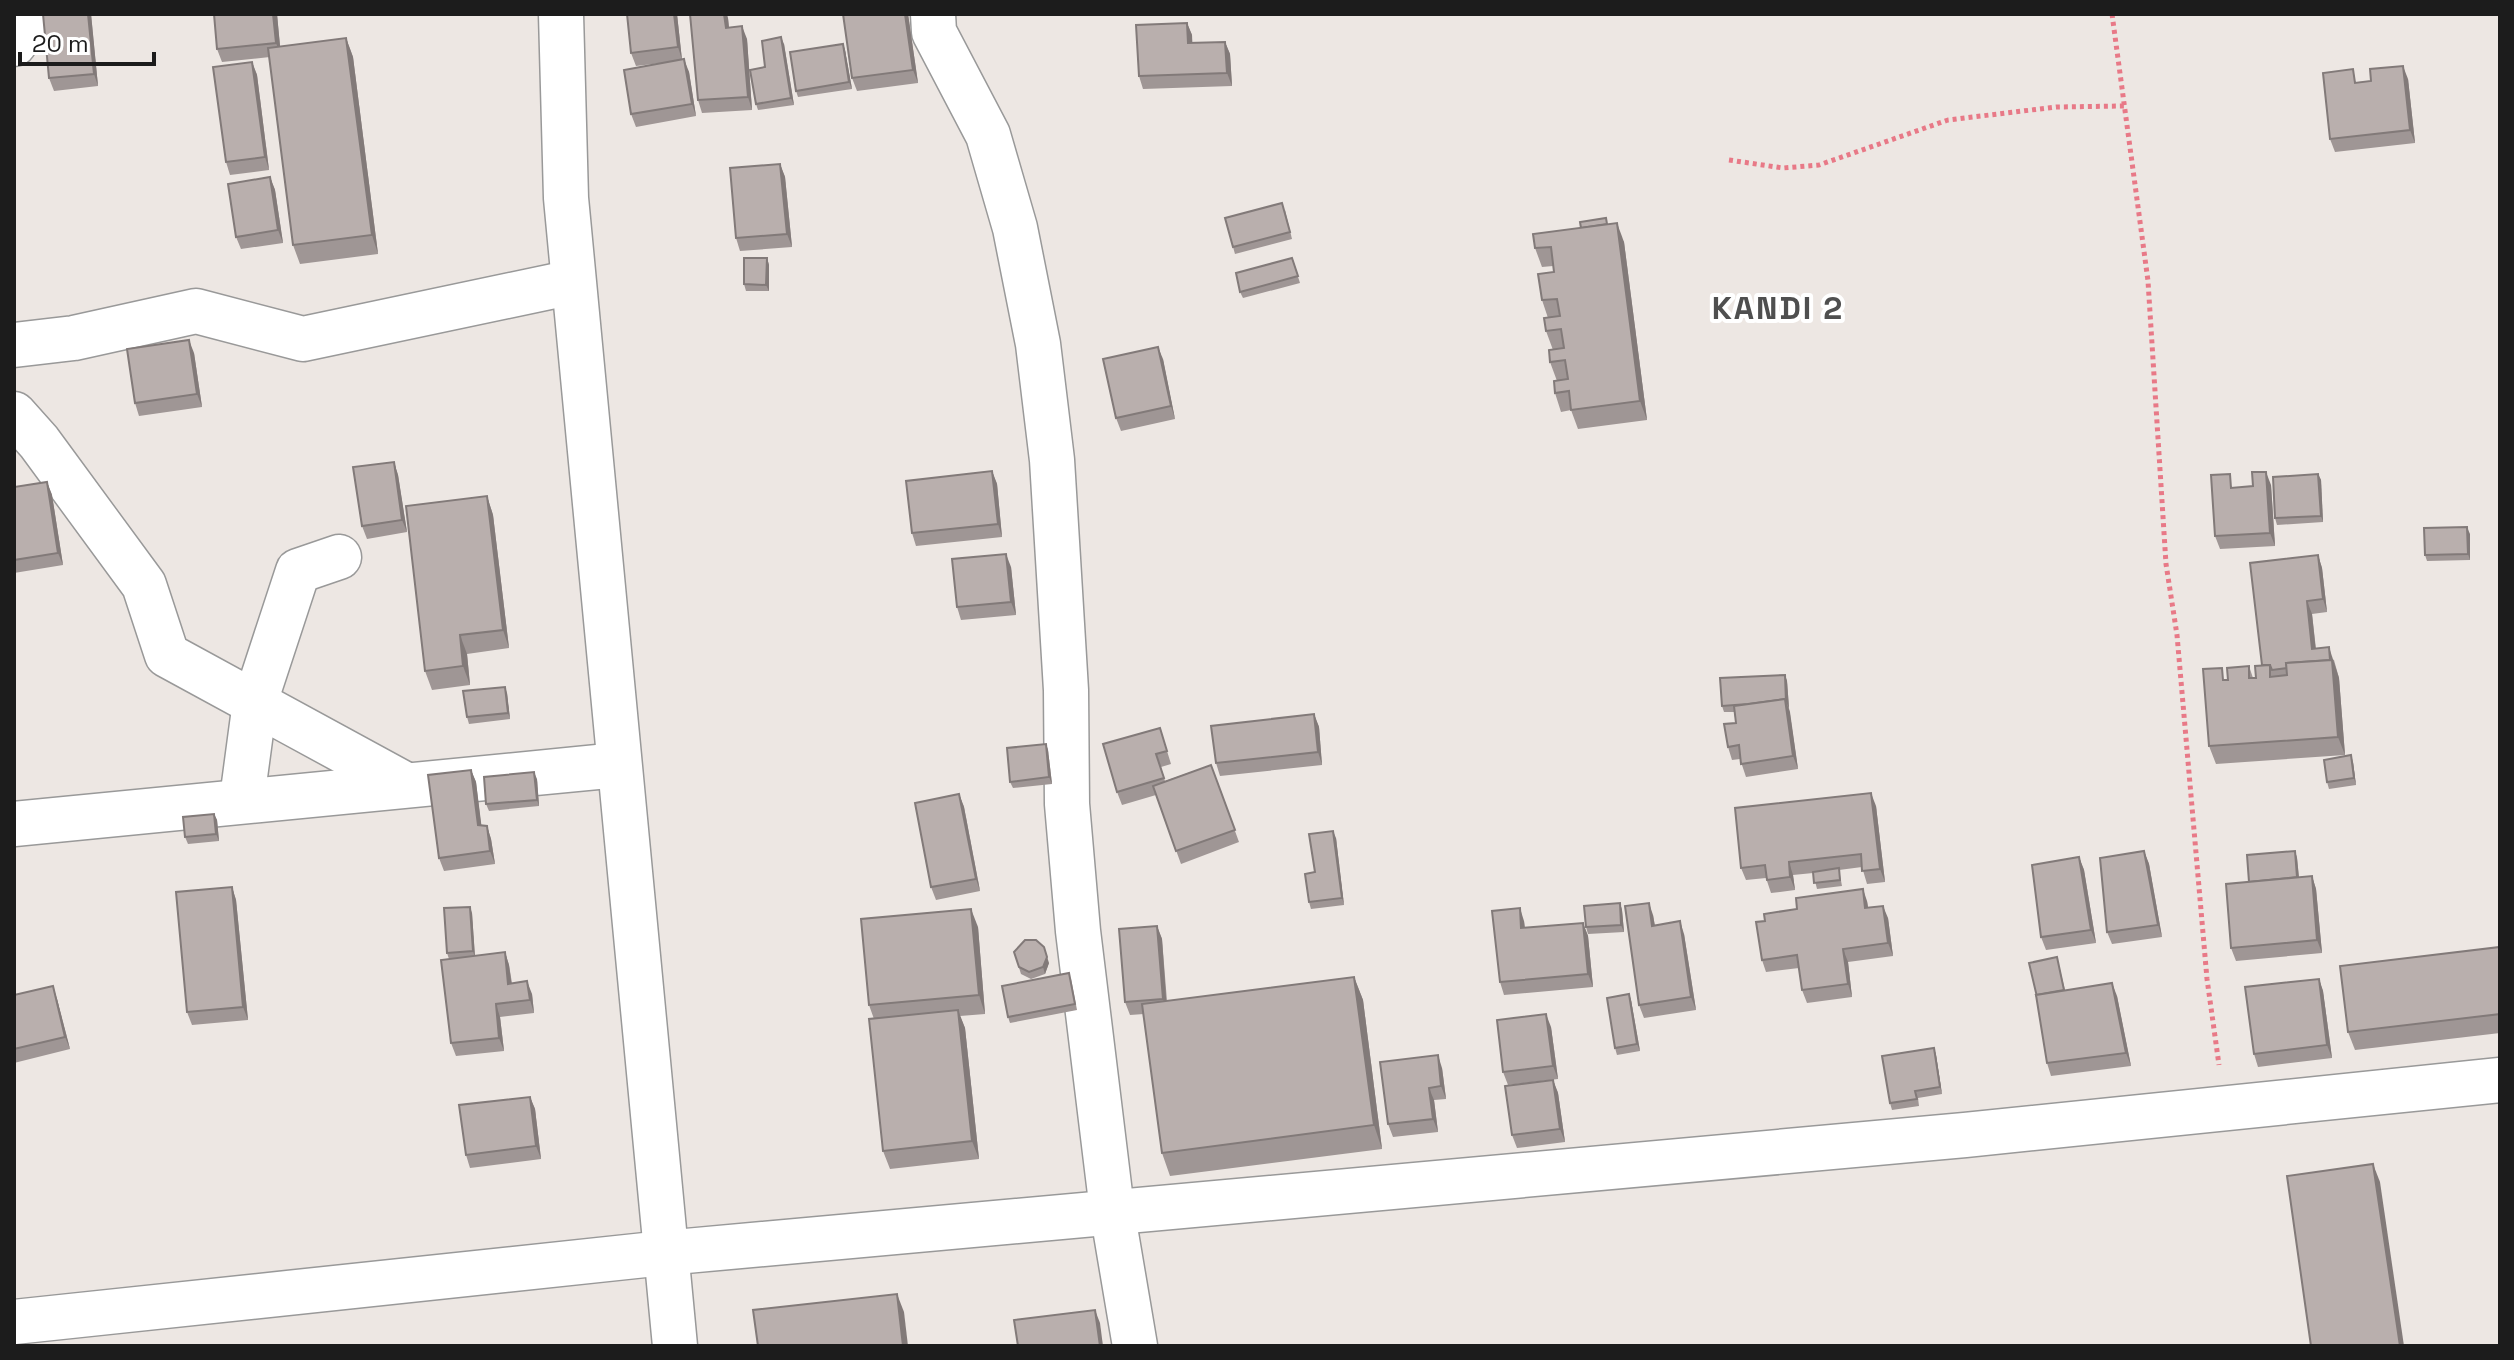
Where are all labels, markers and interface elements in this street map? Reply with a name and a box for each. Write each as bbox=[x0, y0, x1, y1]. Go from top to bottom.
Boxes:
scale bar bbox=[20, 16, 154, 66]
text: 20 m bbox=[32, 28, 89, 59]
district label: KANDI 2 bbox=[1712, 288, 1844, 328]

